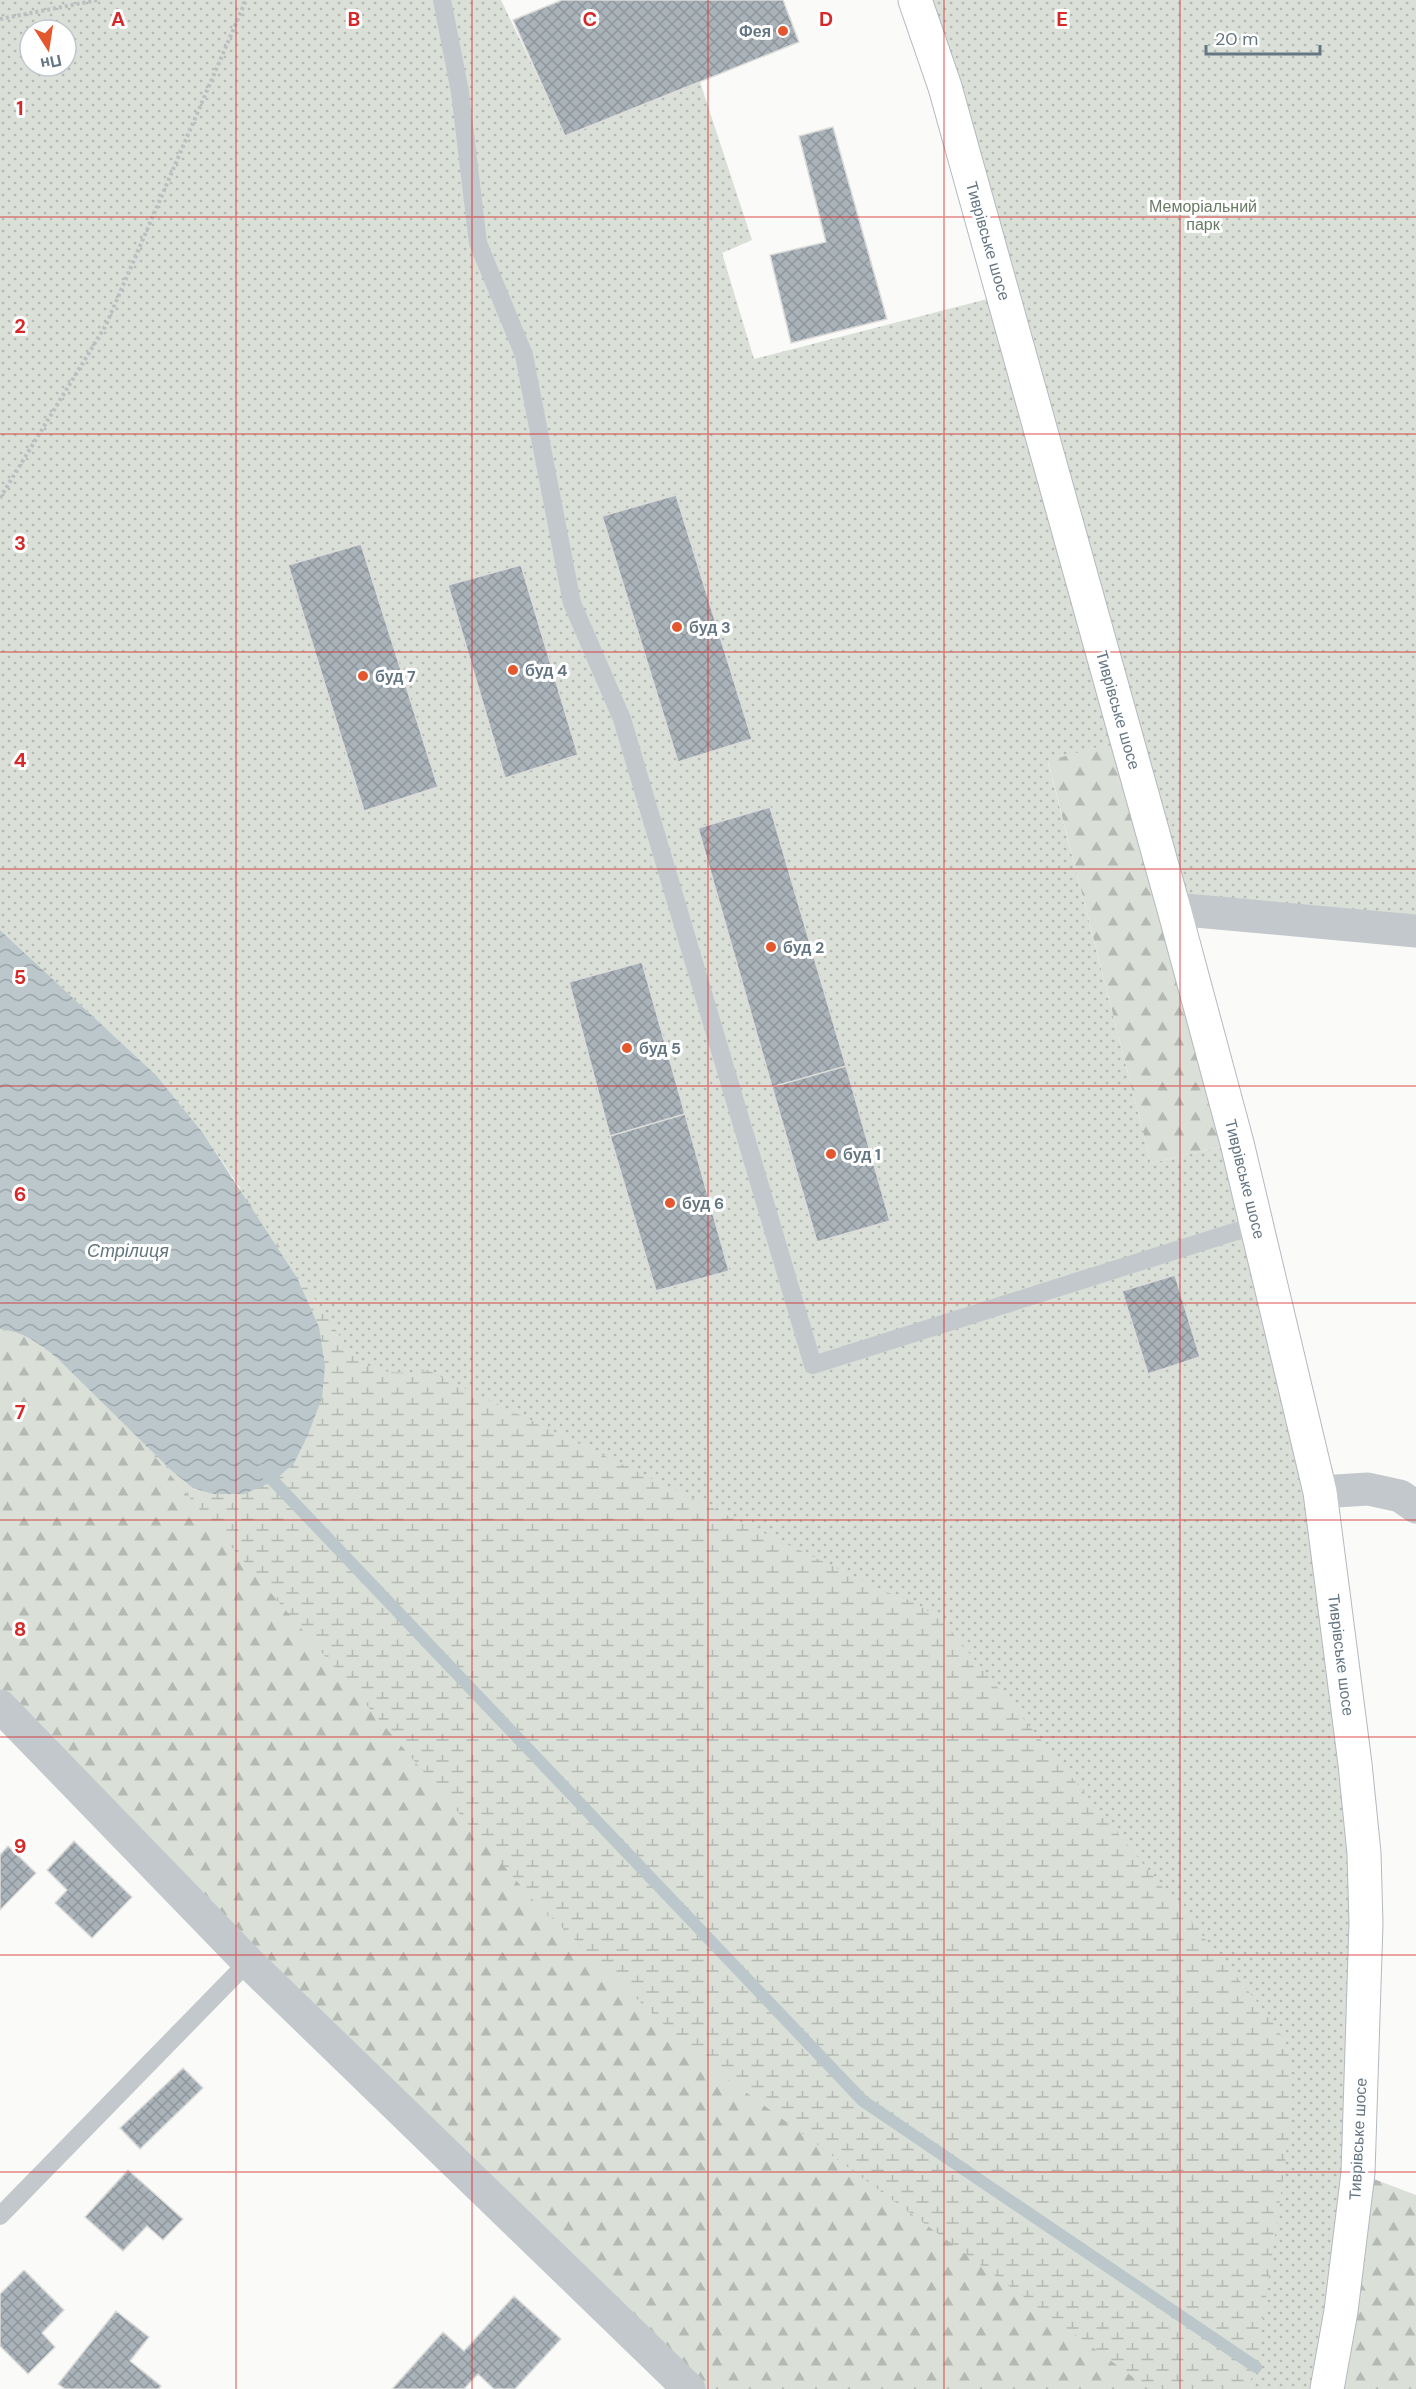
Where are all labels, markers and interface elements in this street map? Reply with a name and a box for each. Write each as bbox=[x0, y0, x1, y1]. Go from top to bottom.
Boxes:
text: A bbox=[111, 6, 125, 32]
text: B bbox=[348, 6, 360, 32]
text: C bbox=[583, 6, 597, 32]
text: D bbox=[819, 6, 833, 32]
text: E bbox=[1056, 6, 1068, 32]
north arrow bbox=[18, 18, 78, 78]
scale bar bbox=[1206, 18, 1320, 56]
place label: Фея bbox=[739, 21, 771, 42]
marker: Фея bbox=[776, 24, 790, 38]
text: 20 m bbox=[1215, 27, 1258, 51]
text: Пн bbox=[38, 50, 64, 75]
text: 1 bbox=[16, 95, 24, 121]
street label: Тиврівське шосе bbox=[961, 179, 1015, 303]
park label: Меморіальний парк bbox=[1149, 196, 1257, 235]
text: 2 bbox=[14, 313, 26, 339]
text: 3 bbox=[14, 530, 26, 556]
place label: буд 3 bbox=[689, 617, 731, 638]
marker: буд 3 bbox=[670, 620, 684, 634]
street label: Тиврівське шосе bbox=[1091, 648, 1145, 772]
place label: буд 4 bbox=[525, 660, 568, 681]
marker: буд 4 bbox=[506, 663, 520, 677]
place label: буд 7 bbox=[375, 666, 416, 687]
marker: буд 7 bbox=[356, 669, 370, 683]
text: 4 bbox=[14, 747, 27, 773]
place label: буд 2 bbox=[783, 937, 824, 958]
marker: буд 2 bbox=[764, 940, 778, 954]
text: 5 bbox=[14, 964, 26, 990]
place label: буд 5 bbox=[639, 1038, 681, 1059]
marker: буд 5 bbox=[620, 1041, 634, 1055]
street label: Тиврівське шосе bbox=[1220, 1117, 1270, 1241]
place label: буд 1 bbox=[843, 1144, 881, 1165]
marker: буд 1 bbox=[824, 1147, 838, 1161]
text: 6 bbox=[14, 1181, 26, 1207]
place label: буд 6 bbox=[682, 1193, 724, 1214]
marker: буд 6 bbox=[663, 1196, 677, 1210]
water label: Стрілиця bbox=[87, 1239, 169, 1263]
text: 7 bbox=[15, 1399, 26, 1425]
street label: Тиврівське шосе bbox=[1323, 1593, 1359, 1717]
text: 8 bbox=[14, 1616, 26, 1642]
text: 9 bbox=[14, 1833, 26, 1859]
street label: Тиврівське шосе bbox=[1344, 2077, 1372, 2201]

